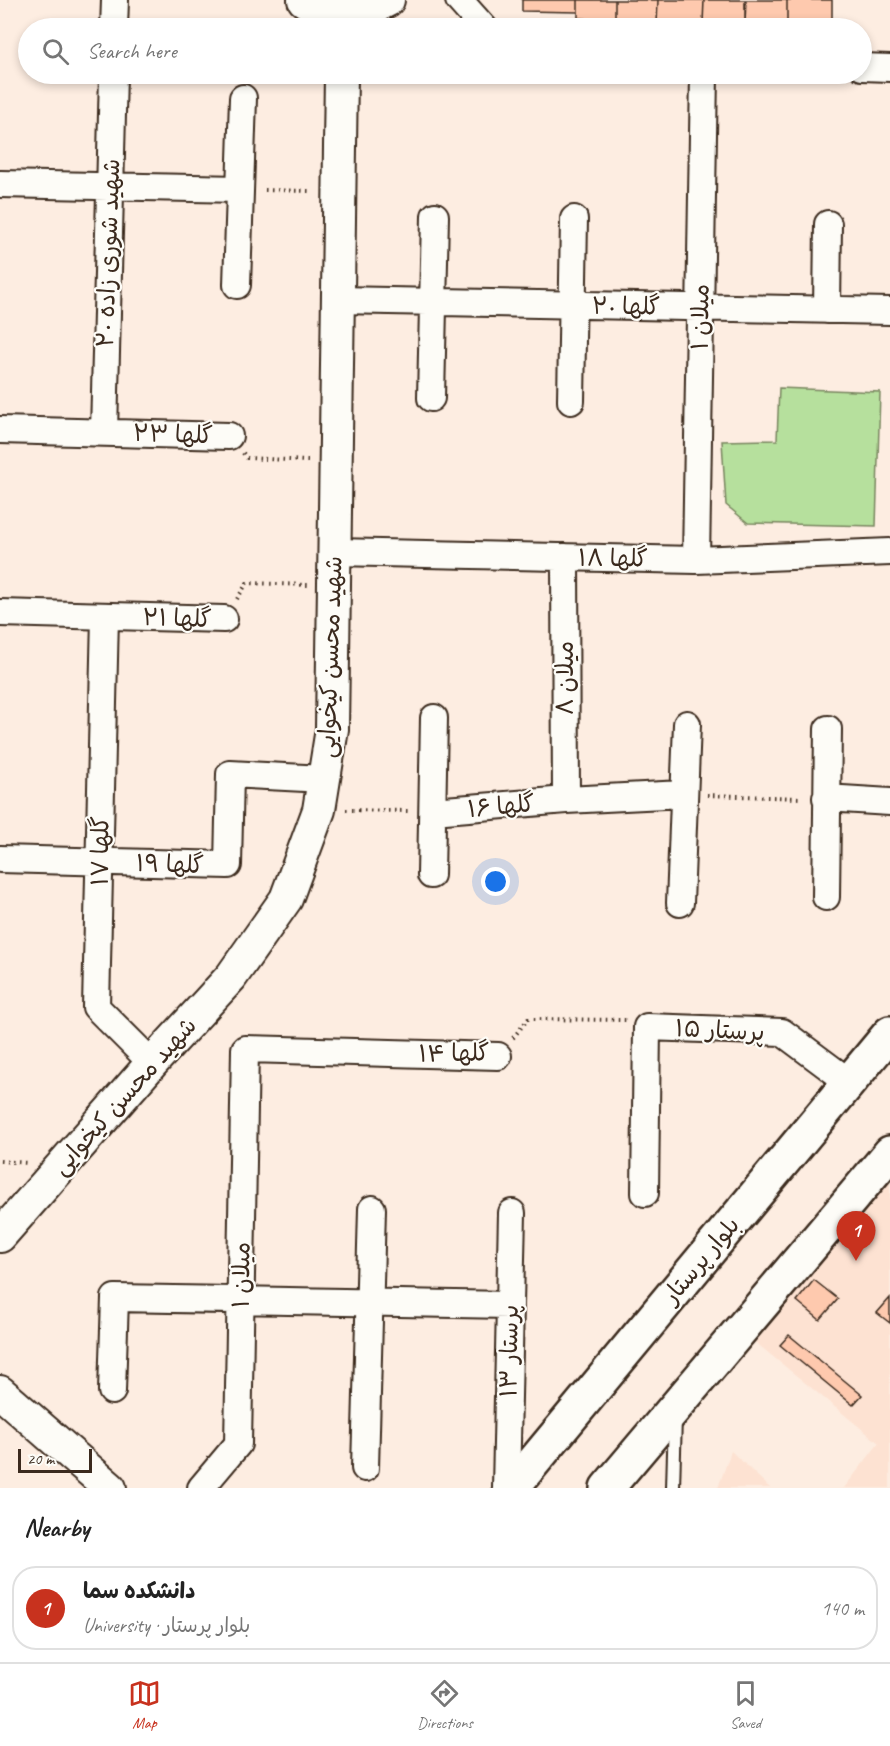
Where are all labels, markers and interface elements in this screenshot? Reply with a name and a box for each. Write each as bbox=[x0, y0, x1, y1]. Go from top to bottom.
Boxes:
search box bbox=[18, 18, 872, 84]
icon: search bbox=[39, 35, 72, 68]
text: Search here bbox=[87, 37, 177, 65]
street label: شهید شوری زاده ۲۰ bbox=[90, 158, 126, 348]
street label: میلان ۱ bbox=[684, 284, 716, 350]
street label: گلها ۲۰ bbox=[592, 290, 660, 322]
street label: گلها ۲۳ bbox=[133, 418, 213, 450]
street label: گلها ۱۸ bbox=[578, 542, 648, 574]
street label: شهید محسن کیخوایی bbox=[311, 555, 349, 759]
street label: گلها ۲۱ bbox=[142, 602, 212, 634]
street label: میلان ۸ bbox=[550, 641, 580, 715]
street label: گلها ۱۶ bbox=[466, 788, 536, 824]
street label: گلها ۱۷ bbox=[84, 816, 116, 886]
street label: گلها ۱۹ bbox=[136, 848, 204, 880]
your location bbox=[481, 867, 510, 896]
street label: شهید محسن کیخوایی bbox=[45, 1011, 203, 1181]
street label: پرستار ۱۵ bbox=[674, 1013, 766, 1047]
street label: گلها ۱۴ bbox=[418, 1037, 490, 1069]
street label: بلوار پرستار bbox=[655, 1210, 746, 1311]
pin: 1 bbox=[836, 1212, 876, 1261]
street label: میلان ۱ bbox=[225, 1242, 257, 1308]
street label: پرستار ۱۳ bbox=[493, 1304, 525, 1398]
scale bar bbox=[18, 1446, 92, 1474]
text: 20 m bbox=[27, 1449, 54, 1469]
text: Nearby bbox=[24, 1511, 89, 1544]
text: دانشکده سما bbox=[83, 1577, 195, 1605]
text: 1 bbox=[41, 1596, 50, 1621]
text: 140 m bbox=[821, 1596, 864, 1621]
text: University · بلوار پرستار bbox=[83, 1613, 250, 1638]
tab: Map bbox=[128, 1677, 161, 1733]
tab: Directions bbox=[417, 1677, 473, 1733]
tab: Saved bbox=[729, 1677, 762, 1733]

